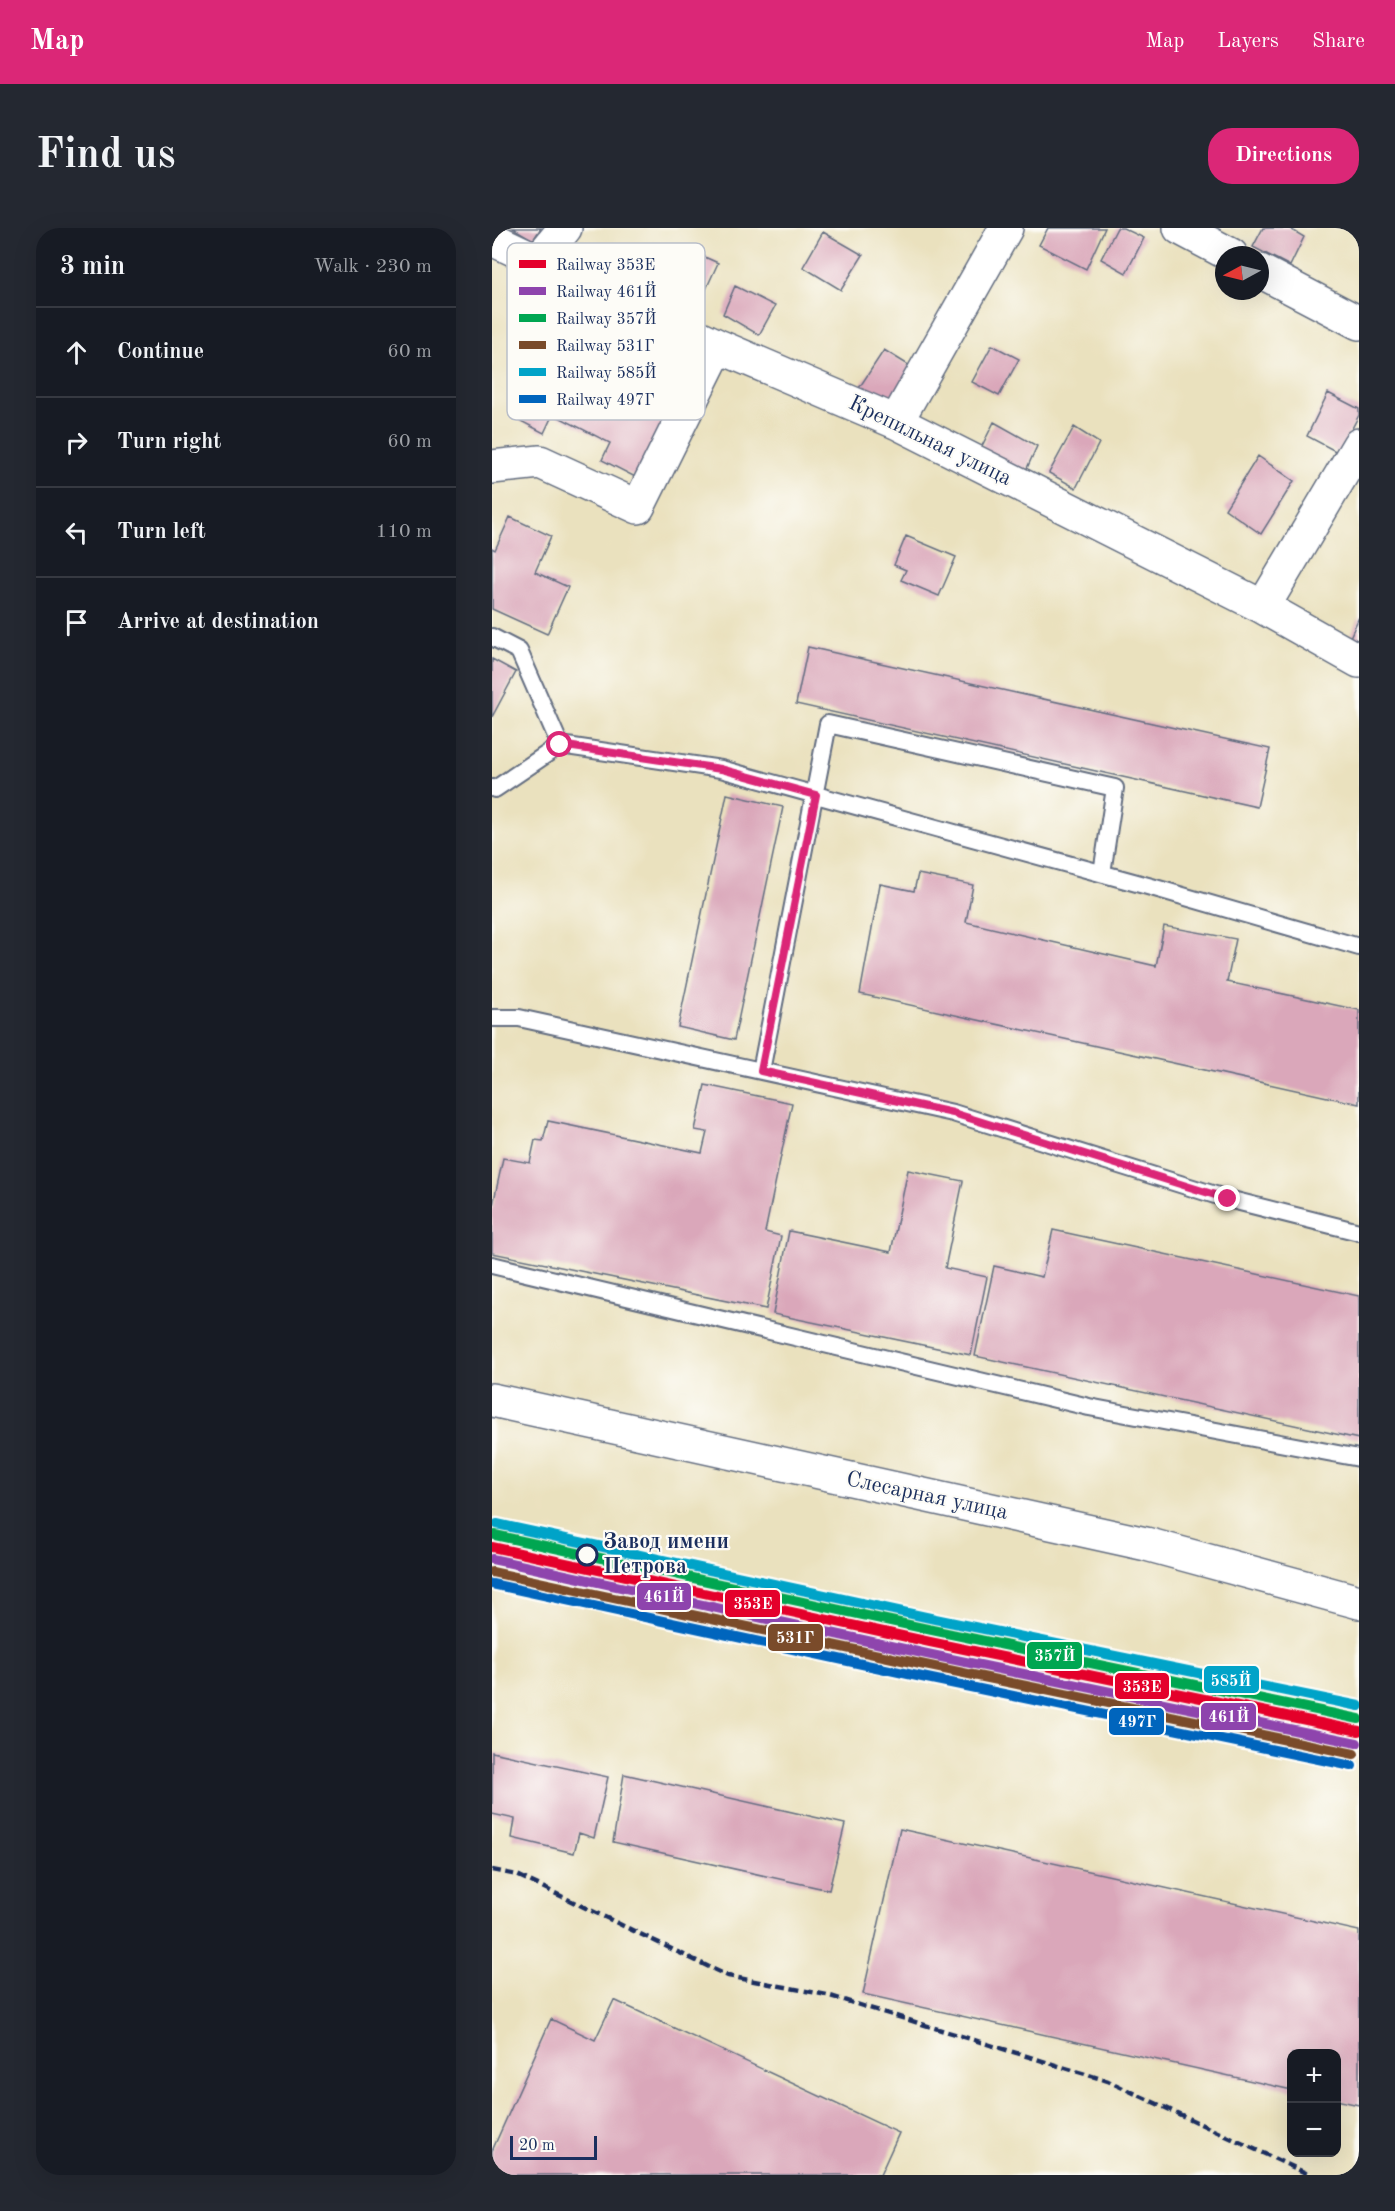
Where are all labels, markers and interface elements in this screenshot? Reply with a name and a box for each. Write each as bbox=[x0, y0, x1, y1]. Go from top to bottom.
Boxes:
text: Map bbox=[30, 28, 84, 56]
text: Map bbox=[1145, 31, 1184, 52]
text: Layers bbox=[1217, 31, 1279, 52]
text: Share bbox=[1312, 31, 1365, 52]
button: Directions bbox=[1208, 128, 1359, 184]
text: Find us bbox=[36, 135, 175, 177]
legend bbox=[507, 243, 705, 420]
north arrow bbox=[1215, 246, 1269, 300]
text: 3 min bbox=[60, 254, 125, 280]
text: Walk · 230 m bbox=[313, 257, 432, 277]
text: Railway 353Е bbox=[556, 258, 655, 274]
text: Railway 461Й bbox=[556, 281, 657, 301]
text: Railway 357Й bbox=[556, 308, 657, 328]
icon: ahead bbox=[60, 336, 93, 369]
text: Railway 531Г bbox=[556, 339, 655, 355]
text: Continue bbox=[117, 341, 204, 363]
text: 60 m bbox=[387, 342, 432, 362]
text: Railway 585Й bbox=[556, 362, 657, 382]
street label: Крепильная улица bbox=[845, 392, 1015, 490]
text: Railway 497Г bbox=[556, 393, 655, 409]
icon: right bbox=[60, 426, 93, 459]
text: Turn right bbox=[117, 431, 221, 453]
text: 60 m bbox=[387, 432, 432, 452]
icon: left bbox=[60, 516, 93, 549]
text: Turn left bbox=[117, 521, 206, 543]
text: 110 m bbox=[376, 522, 432, 542]
icon: arrive bbox=[60, 606, 93, 639]
text: Arrive at destination bbox=[117, 611, 319, 633]
route start bbox=[546, 731, 572, 757]
route end bbox=[1214, 1185, 1240, 1211]
street label: Слесарная улица bbox=[844, 1468, 1010, 1524]
place label: Завод имени Петрова bbox=[603, 1531, 729, 1578]
marker: Завод имени Петрова bbox=[576, 1544, 598, 1566]
line badge: 461Й bbox=[636, 1582, 692, 1611]
text: 461Й bbox=[643, 1586, 685, 1606]
line badge: 353Е bbox=[724, 1589, 781, 1618]
text: 353Е bbox=[734, 1597, 772, 1613]
line badge: 531Г bbox=[767, 1623, 824, 1652]
text: 531Г bbox=[776, 1631, 814, 1647]
line badge: 357Й bbox=[1026, 1641, 1083, 1670]
text: 357Й bbox=[1034, 1645, 1076, 1665]
line badge: 585Й bbox=[1203, 1665, 1260, 1694]
text: 585Й bbox=[1210, 1670, 1252, 1690]
line badge: 353Е bbox=[1114, 1672, 1170, 1700]
text: 353Е bbox=[1123, 1680, 1161, 1696]
line badge: 461Й bbox=[1200, 1702, 1257, 1731]
text: 461Й bbox=[1208, 1706, 1250, 1726]
line badge: 497Г bbox=[1108, 1707, 1165, 1736]
text: 497Г bbox=[1118, 1715, 1156, 1731]
map controls bbox=[1287, 2049, 1341, 2157]
button: + bbox=[1287, 2049, 1341, 2103]
button: − bbox=[1287, 2103, 1341, 2157]
scale bar bbox=[510, 2133, 597, 2160]
text: 20 m bbox=[519, 2138, 555, 2154]

